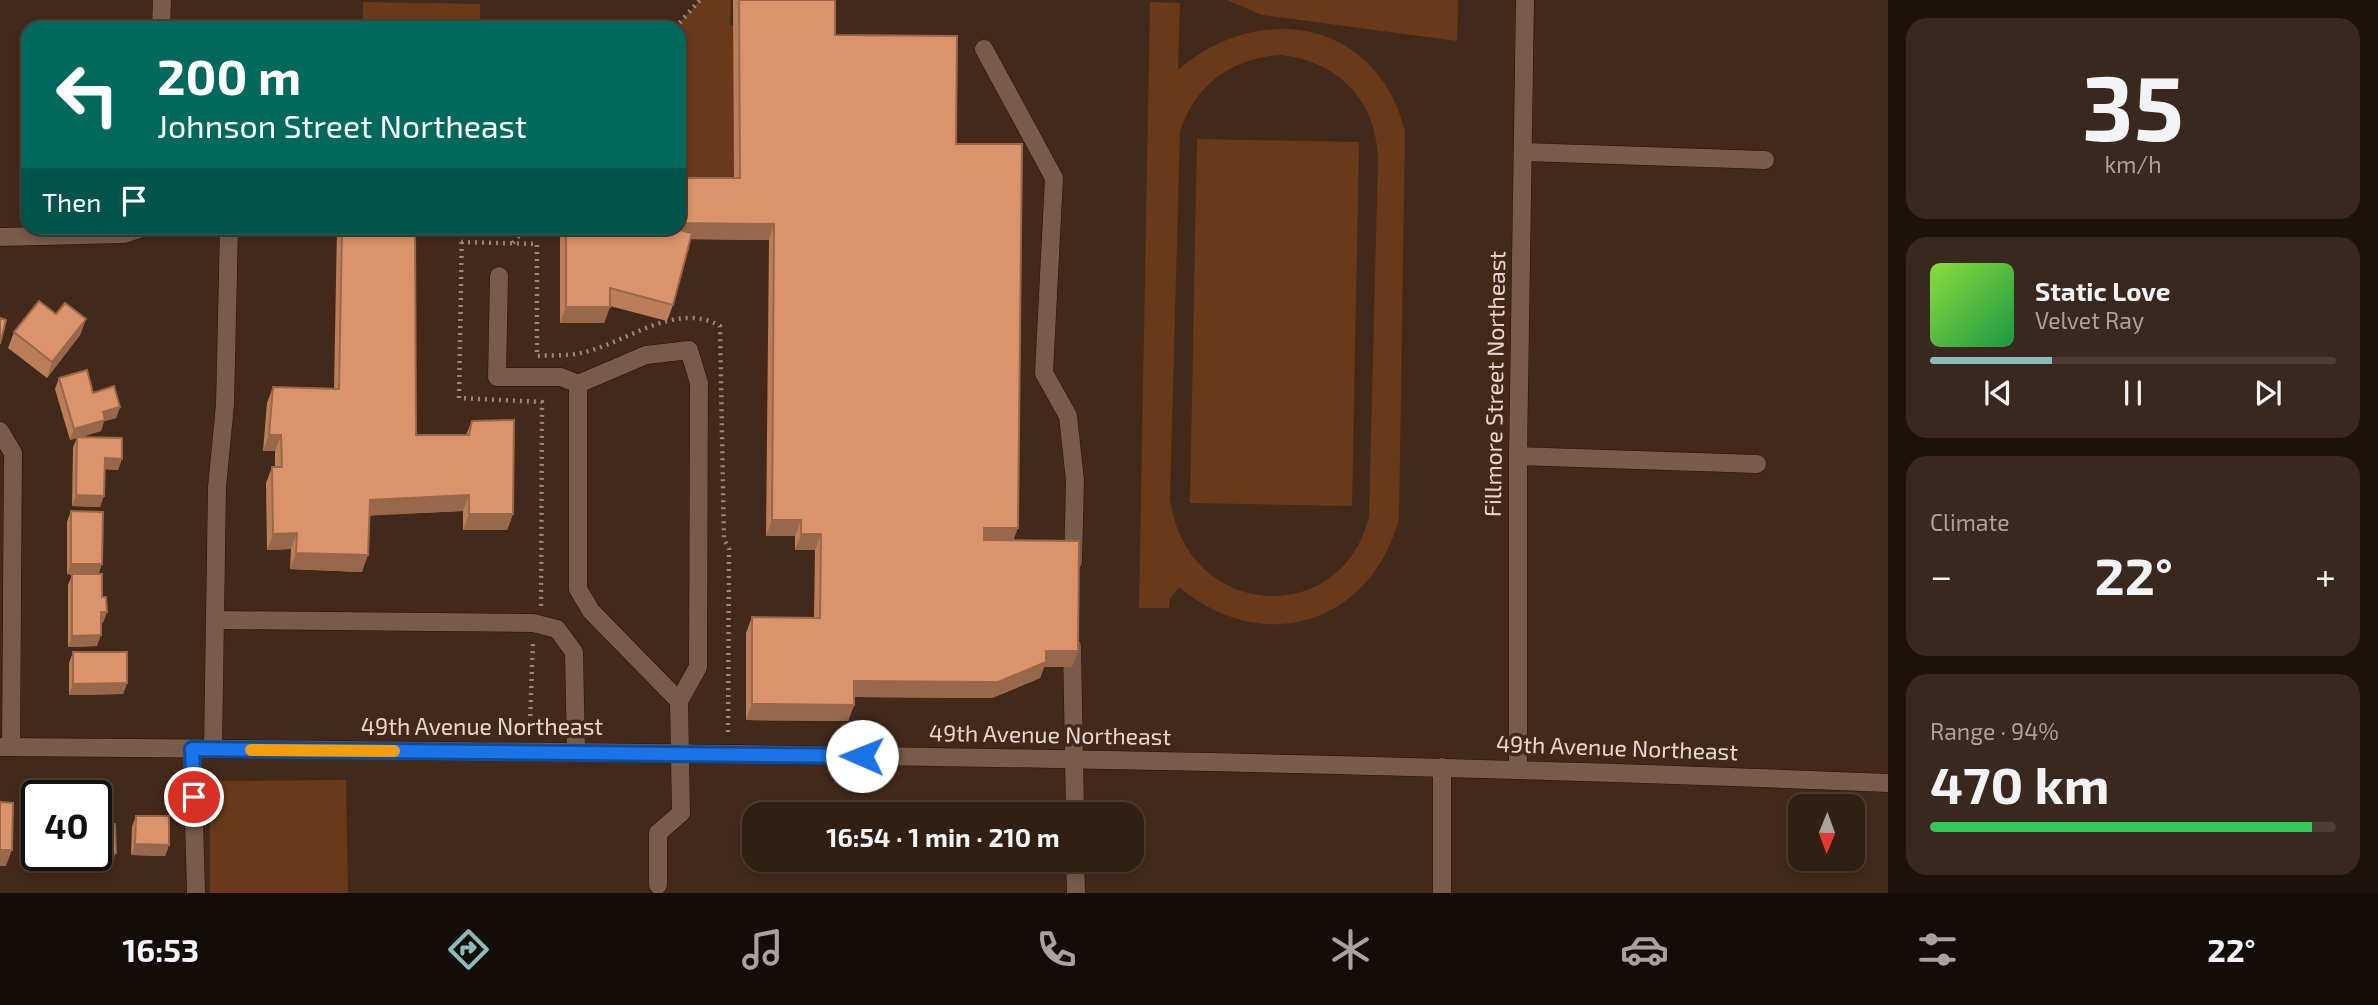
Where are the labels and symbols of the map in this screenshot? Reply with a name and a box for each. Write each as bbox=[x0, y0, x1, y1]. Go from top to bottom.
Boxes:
street label: Fillmore Street Northeast bbox=[1478, 250, 1510, 517]
street label: 49th Avenue Northeast bbox=[361, 712, 603, 740]
street label: 49th Avenue Northeast bbox=[929, 718, 1172, 750]
position arrow bbox=[825, 719, 899, 793]
street label: 49th Avenue Northeast bbox=[1495, 729, 1739, 765]
pin bbox=[164, 767, 224, 827]
speed limit sign: 40 bbox=[21, 780, 112, 871]
north arrow bbox=[1788, 794, 1866, 872]

